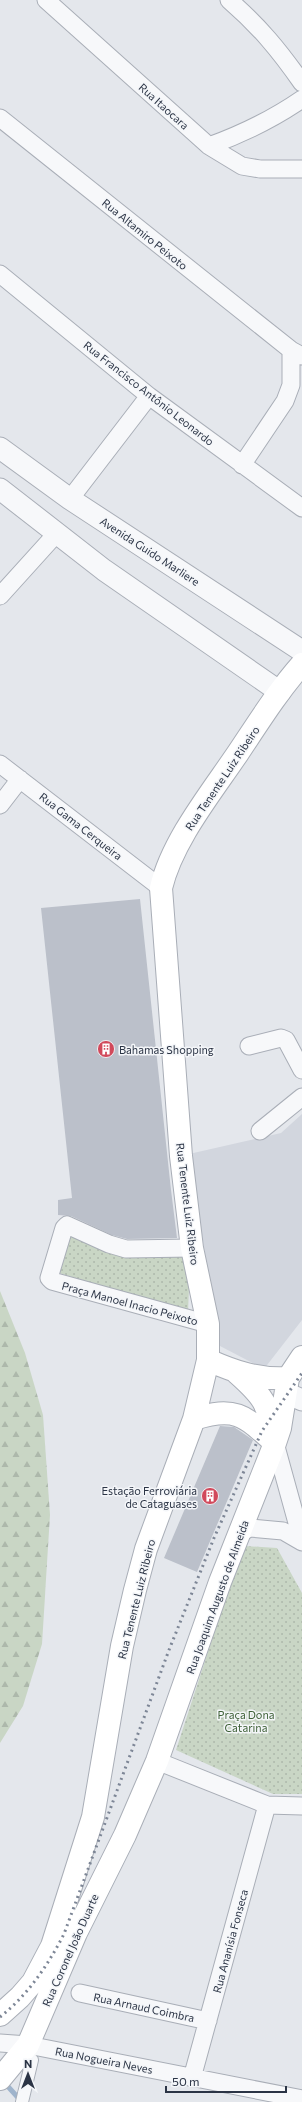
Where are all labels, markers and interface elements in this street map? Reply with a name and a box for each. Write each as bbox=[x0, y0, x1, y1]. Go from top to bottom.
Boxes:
street label: Rua Itaocara bbox=[136, 80, 192, 132]
street label: Rua Altamiro Peixoto bbox=[100, 196, 190, 273]
street label: Rua Francisco Antônio Leonardo bbox=[81, 338, 217, 448]
street label: Avenida Guido Marliere bbox=[98, 514, 202, 588]
street label: Rua Tenente Luiz Ribeiro bbox=[182, 723, 262, 833]
street label: Rua Gama Cerqueira bbox=[37, 790, 125, 862]
building icon: Bahamas Shopping bbox=[96, 1039, 116, 1059]
place label: Bahamas Shopping bbox=[119, 1043, 214, 1056]
street label: Rua Tenente Luiz Ribeiro bbox=[174, 1142, 202, 1266]
street label: Praça Manoel Inacio Peixoto bbox=[60, 1279, 200, 1328]
place label: Estação Ferroviária de Cataguases bbox=[101, 1484, 197, 1510]
building icon: Estação Ferroviária de Cataguases bbox=[200, 1486, 220, 1506]
street label: Rua Joaquim Augusto de Almeida bbox=[183, 1518, 252, 1676]
street label: Rua Tenente Luiz Ribeiro bbox=[115, 1537, 157, 1660]
park label: Praça Dona Catarina bbox=[218, 1708, 274, 1734]
street label: Rua Ananísia Fonseca bbox=[210, 1888, 250, 1994]
street label: Rua Coronel João Duarte bbox=[39, 1891, 102, 2009]
street label: Rua Arnaud Coimbra bbox=[92, 1990, 196, 2024]
street label: Rua Nogueira Neves bbox=[54, 2044, 154, 2076]
north arrow bbox=[8, 2054, 48, 2094]
text: N bbox=[24, 2057, 32, 2070]
scale bar bbox=[166, 2068, 286, 2094]
text: 50 m bbox=[172, 2074, 200, 2088]

